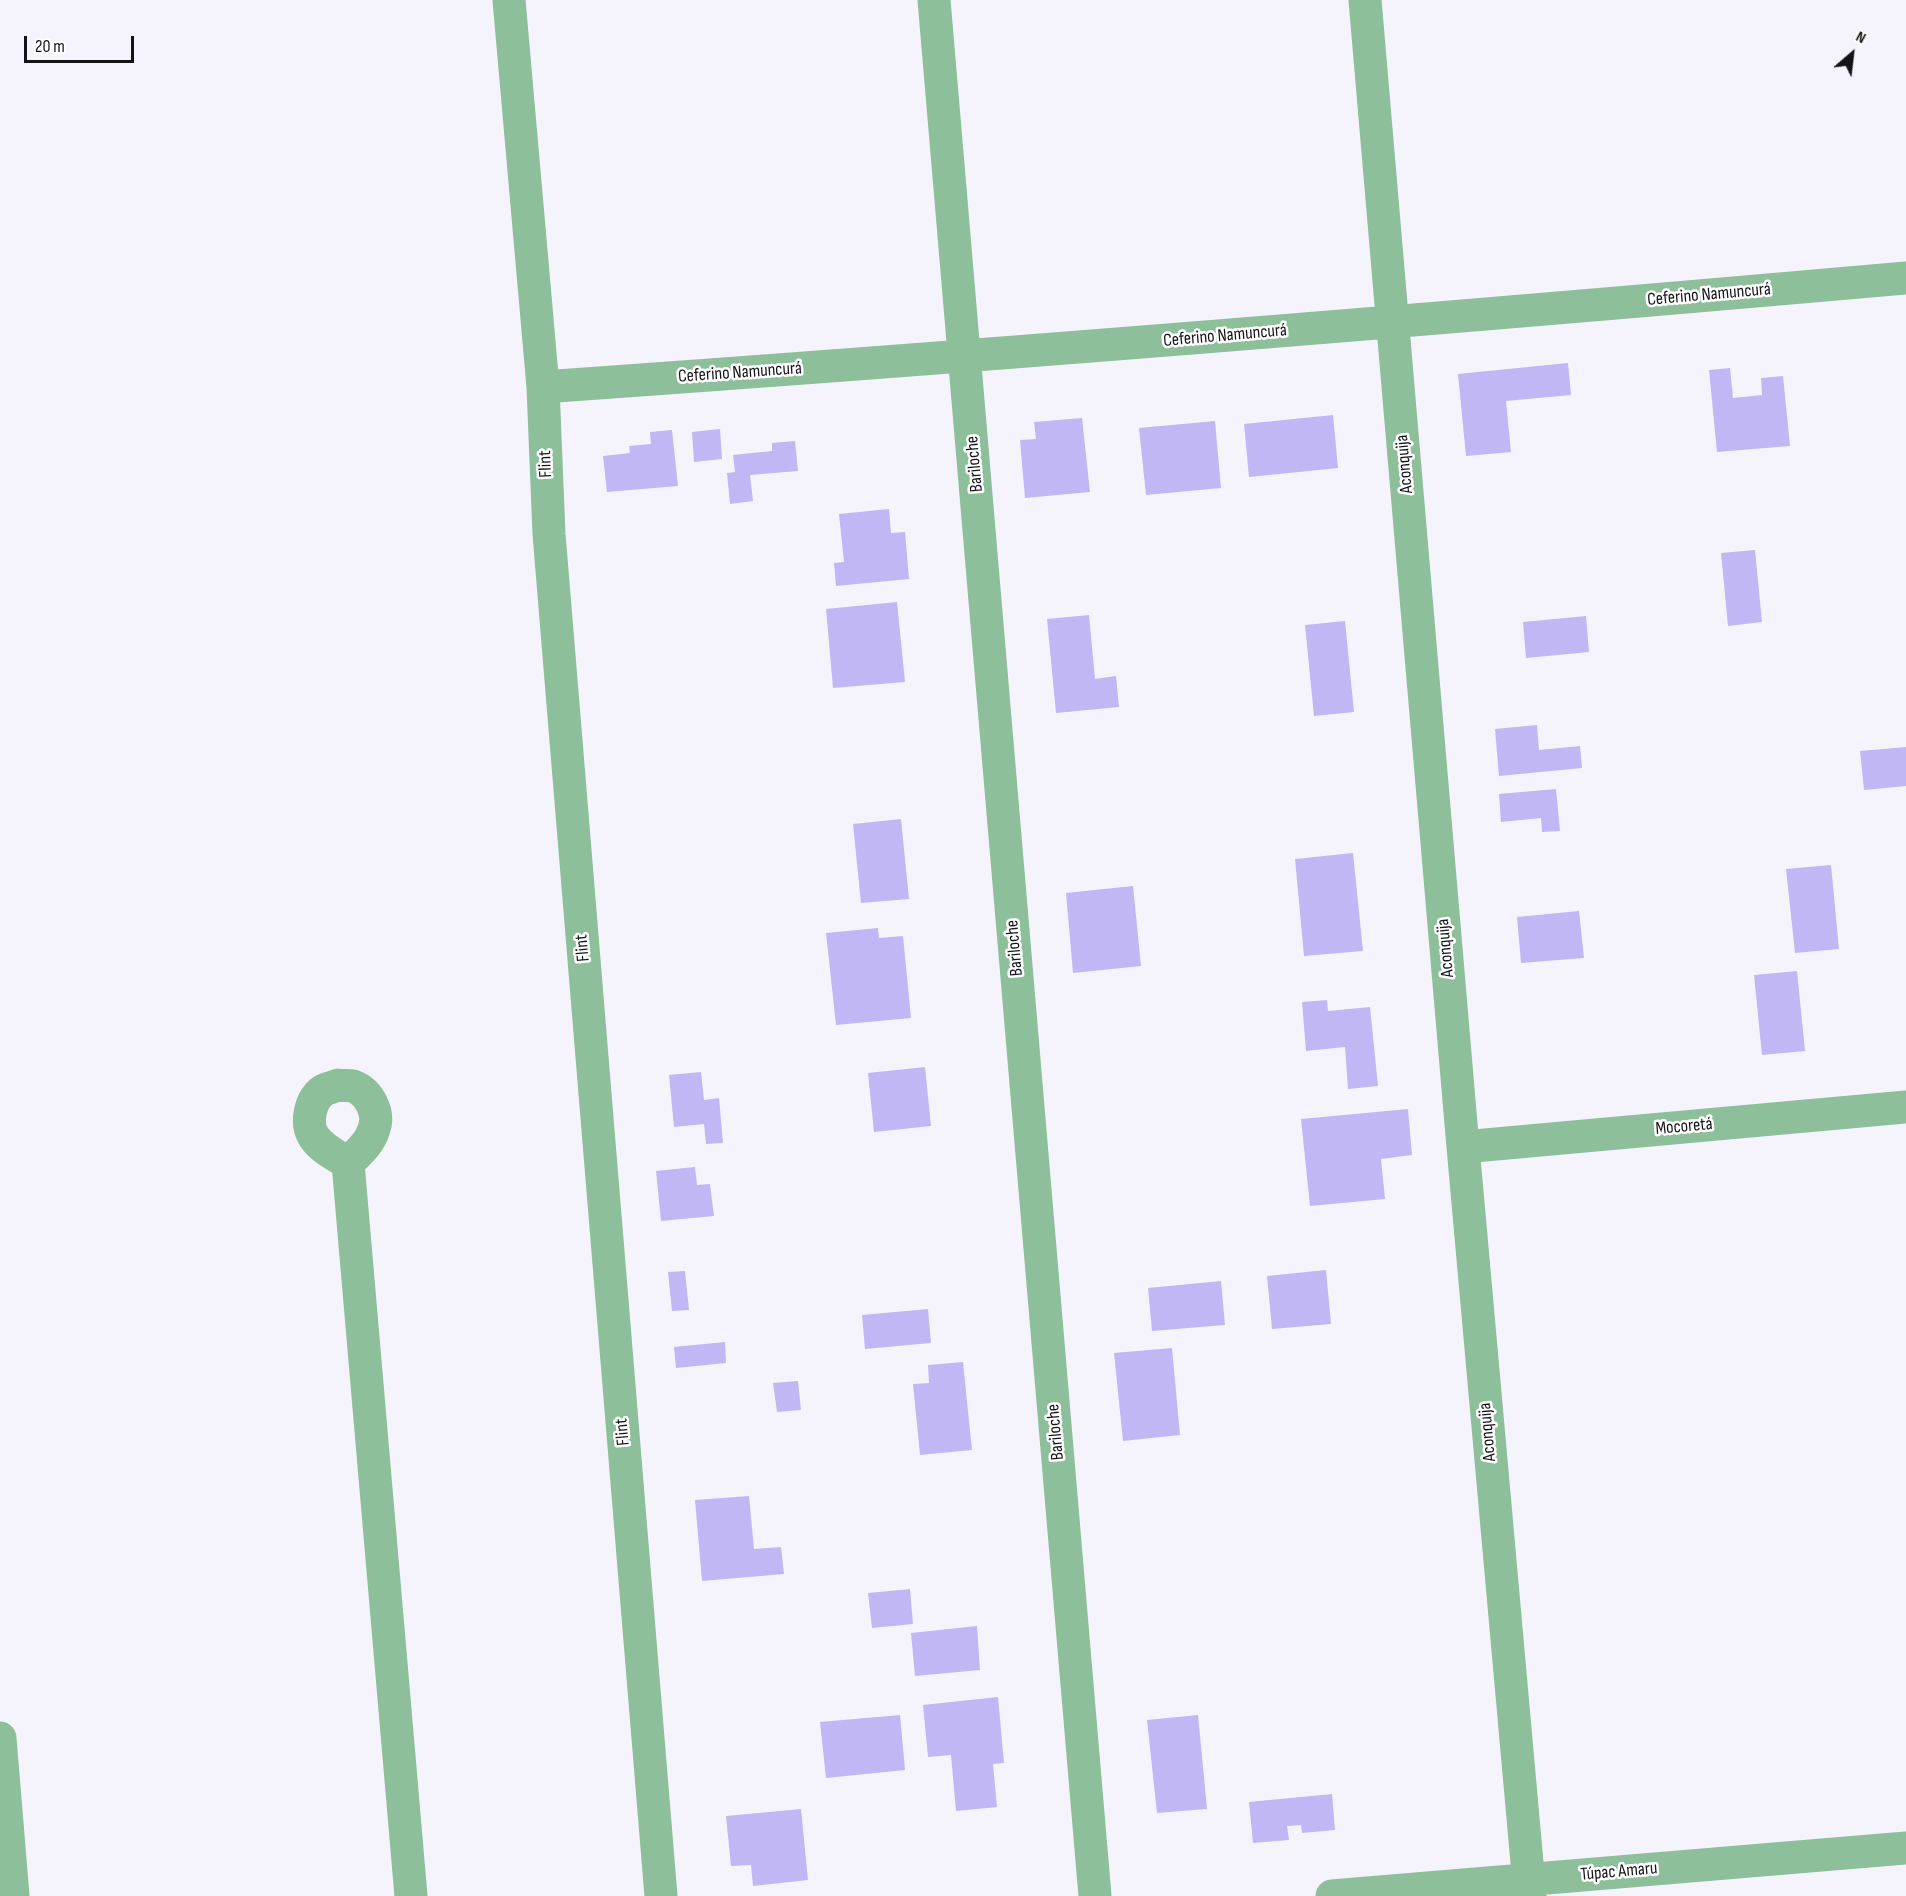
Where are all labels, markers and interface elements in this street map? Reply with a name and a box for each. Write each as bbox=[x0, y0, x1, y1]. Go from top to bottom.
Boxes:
scale bar bbox=[27, 24, 136, 62]
north arrow bbox=[1822, 24, 1882, 84]
text: N bbox=[1852, 27, 1869, 48]
text: 20 m bbox=[35, 36, 65, 57]
street label: Ceferino Namuncurá bbox=[1646, 279, 1772, 311]
street label: Ceferino Namuncurá bbox=[1162, 320, 1288, 352]
street label: Ceferino Namuncurá bbox=[677, 358, 803, 388]
street label: Aconquija bbox=[1392, 434, 1418, 494]
street label: Bariloche bbox=[962, 435, 988, 493]
street label: Flint bbox=[535, 450, 557, 478]
street label: Aconquija bbox=[1433, 918, 1459, 978]
street label: Bariloche bbox=[1002, 919, 1028, 977]
street label: Flint bbox=[571, 933, 595, 963]
street label: Mocoretá bbox=[1655, 1114, 1713, 1140]
street label: Aconquija bbox=[1475, 1402, 1501, 1462]
street label: Bariloche bbox=[1043, 1403, 1069, 1461]
street label: Flint bbox=[611, 1417, 635, 1447]
street label: Túpac Amaru bbox=[1580, 1858, 1658, 1886]

